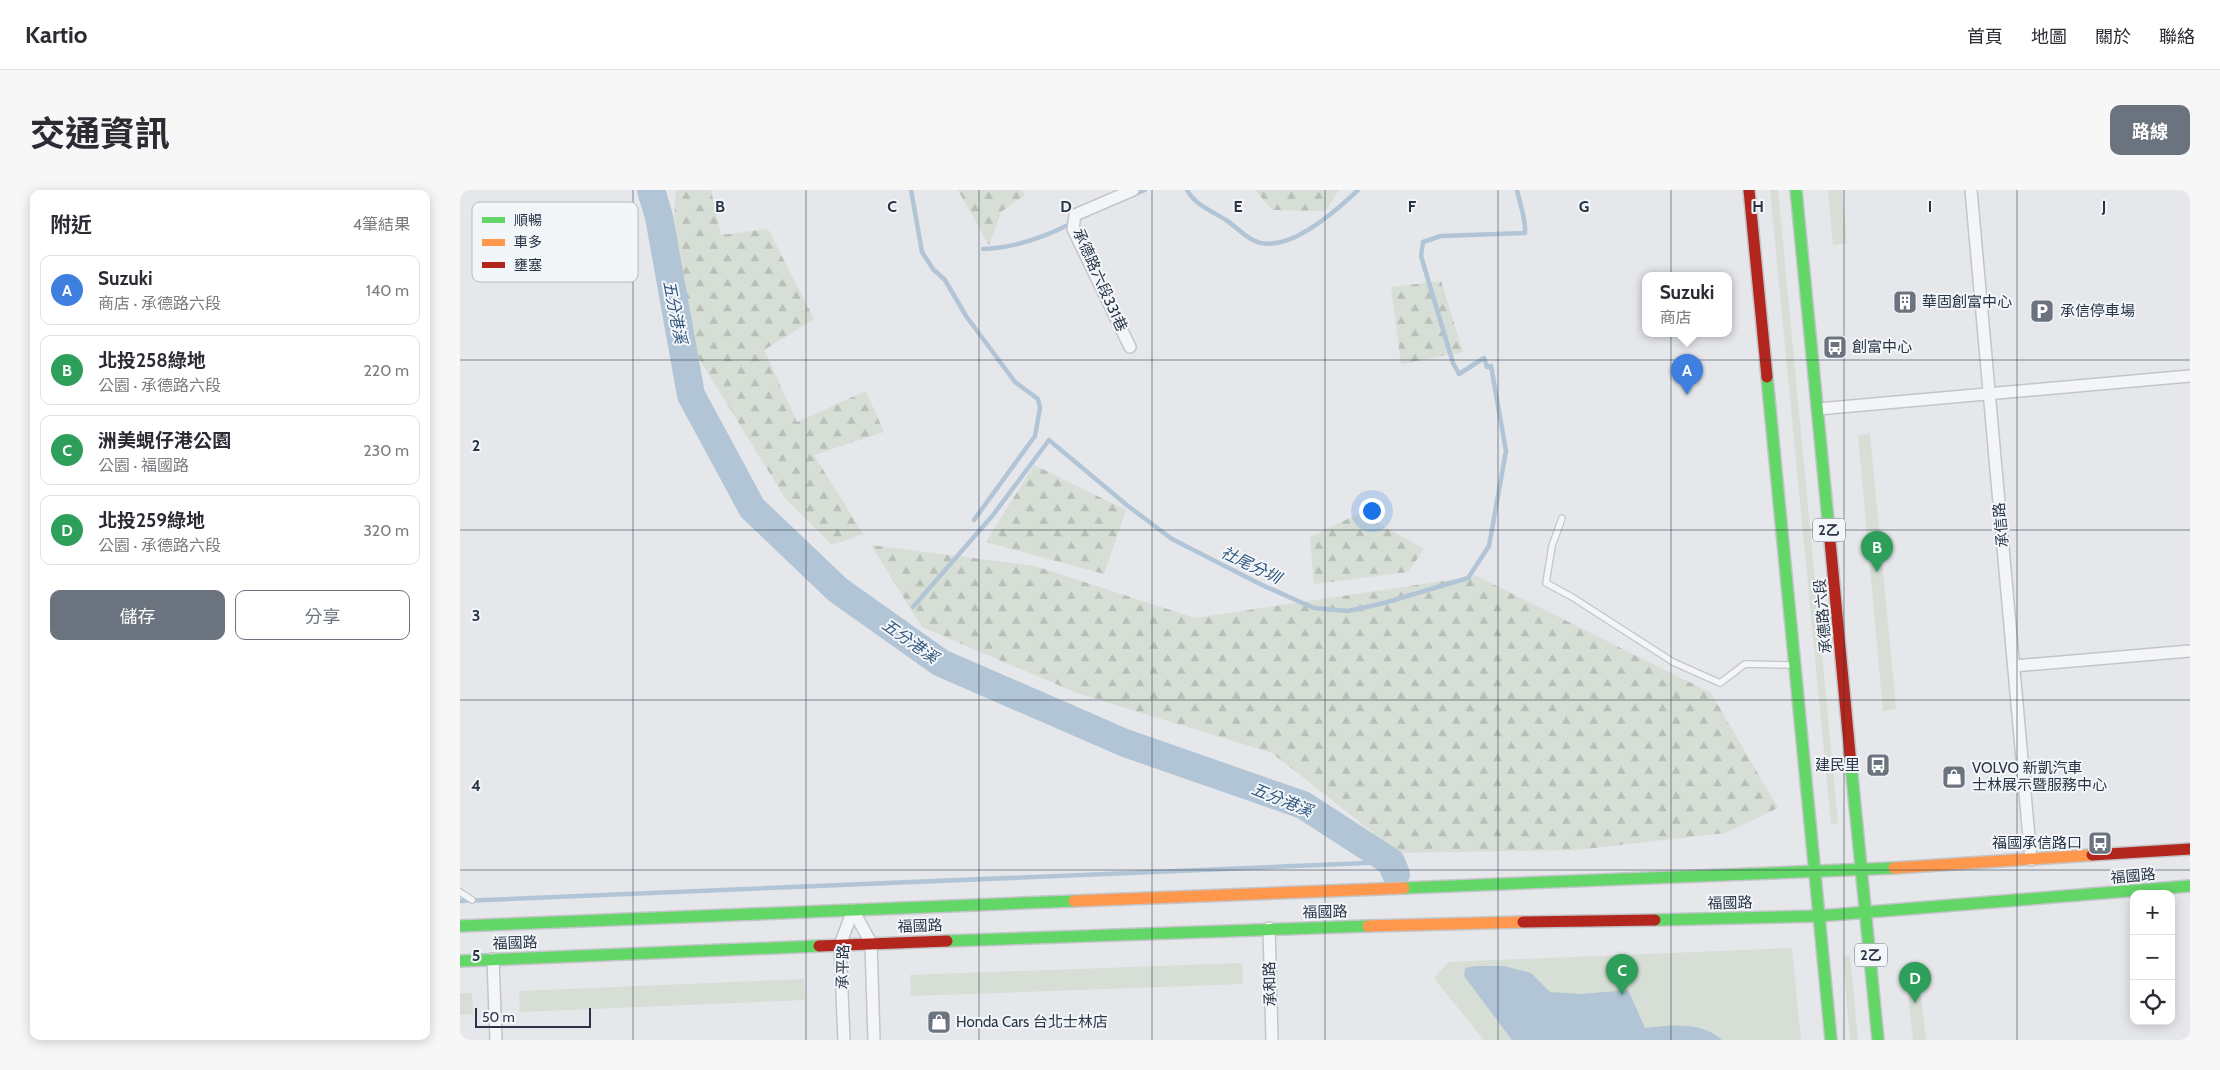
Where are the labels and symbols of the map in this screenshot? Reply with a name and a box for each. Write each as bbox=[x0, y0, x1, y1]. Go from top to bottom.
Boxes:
text: B bbox=[715, 197, 725, 216]
text: C bbox=[887, 197, 897, 216]
text: D bbox=[1060, 197, 1072, 216]
text: E bbox=[1233, 197, 1243, 216]
text: F bbox=[1408, 197, 1417, 216]
text: G bbox=[1579, 197, 1589, 216]
text: H bbox=[1752, 197, 1764, 216]
text: I bbox=[1928, 197, 1932, 216]
text: J bbox=[2101, 197, 2106, 216]
legend bbox=[472, 202, 638, 282]
text: 順暢 bbox=[514, 211, 542, 229]
street label: 承德路六段331巷 bbox=[1069, 226, 1131, 334]
text: 車多 bbox=[514, 233, 542, 251]
text: 壅塞 bbox=[514, 256, 542, 274]
water label: 五分港溪 bbox=[660, 279, 691, 347]
building icon: 華固創富中心 bbox=[1892, 289, 1918, 315]
place label: 華固創富中心 bbox=[1922, 293, 2012, 311]
parking icon: 承信停車場 bbox=[2029, 298, 2055, 324]
place label: 承信停車場 bbox=[2060, 302, 2135, 320]
bus stop icon: 創富中心 bbox=[1822, 334, 1848, 360]
place label: 創富中心 bbox=[1852, 338, 1912, 356]
pin: A bbox=[1671, 354, 1703, 395]
text: 2 bbox=[472, 436, 480, 455]
your location bbox=[1359, 498, 1385, 524]
street label: 承信路 bbox=[1990, 502, 2012, 548]
road number: 2乙 bbox=[1813, 518, 1845, 542]
pin: B bbox=[1861, 531, 1893, 572]
water label: 社尾分圳 bbox=[1218, 542, 1286, 588]
street label: 承德路六段 bbox=[1811, 578, 1835, 654]
text: 3 bbox=[472, 606, 480, 625]
water label: 五分港溪 bbox=[878, 615, 943, 668]
bus stop icon: 建民里 bbox=[1865, 752, 1891, 778]
place label: 建民里 bbox=[1815, 756, 1860, 774]
place label: VOLVO 新凱汽車 士林展示暨服務中心 bbox=[1972, 759, 2107, 794]
shop icon: VOLVO 新凱汽車 士林展示暨服務中心 bbox=[1941, 764, 1967, 790]
text: 4 bbox=[471, 776, 481, 795]
water label: 五分港溪 bbox=[1249, 779, 1317, 822]
bus stop icon: 福國承信路口 bbox=[2087, 830, 2113, 856]
place label: 福國承信路口 bbox=[1992, 834, 2082, 852]
street label: 福國路 bbox=[2110, 865, 2156, 887]
street label: 福國路 bbox=[1707, 894, 1753, 912]
street label: 福國路 bbox=[1302, 903, 1348, 921]
street label: 福國路 bbox=[897, 916, 943, 936]
street label: 福國路 bbox=[492, 933, 538, 953]
street label: 承平路 bbox=[834, 944, 852, 990]
road number: 2乙 bbox=[1855, 944, 1887, 966]
text: 5 bbox=[472, 946, 480, 965]
pin: C bbox=[1606, 954, 1638, 995]
street label: 承和路 bbox=[1260, 961, 1280, 1007]
pin: D bbox=[1899, 962, 1931, 1003]
scale bar bbox=[475, 1005, 591, 1028]
shop icon: Honda Cars 台北士林店 bbox=[926, 1009, 952, 1035]
place label: Honda Cars 台北士林店 bbox=[956, 1013, 1108, 1031]

